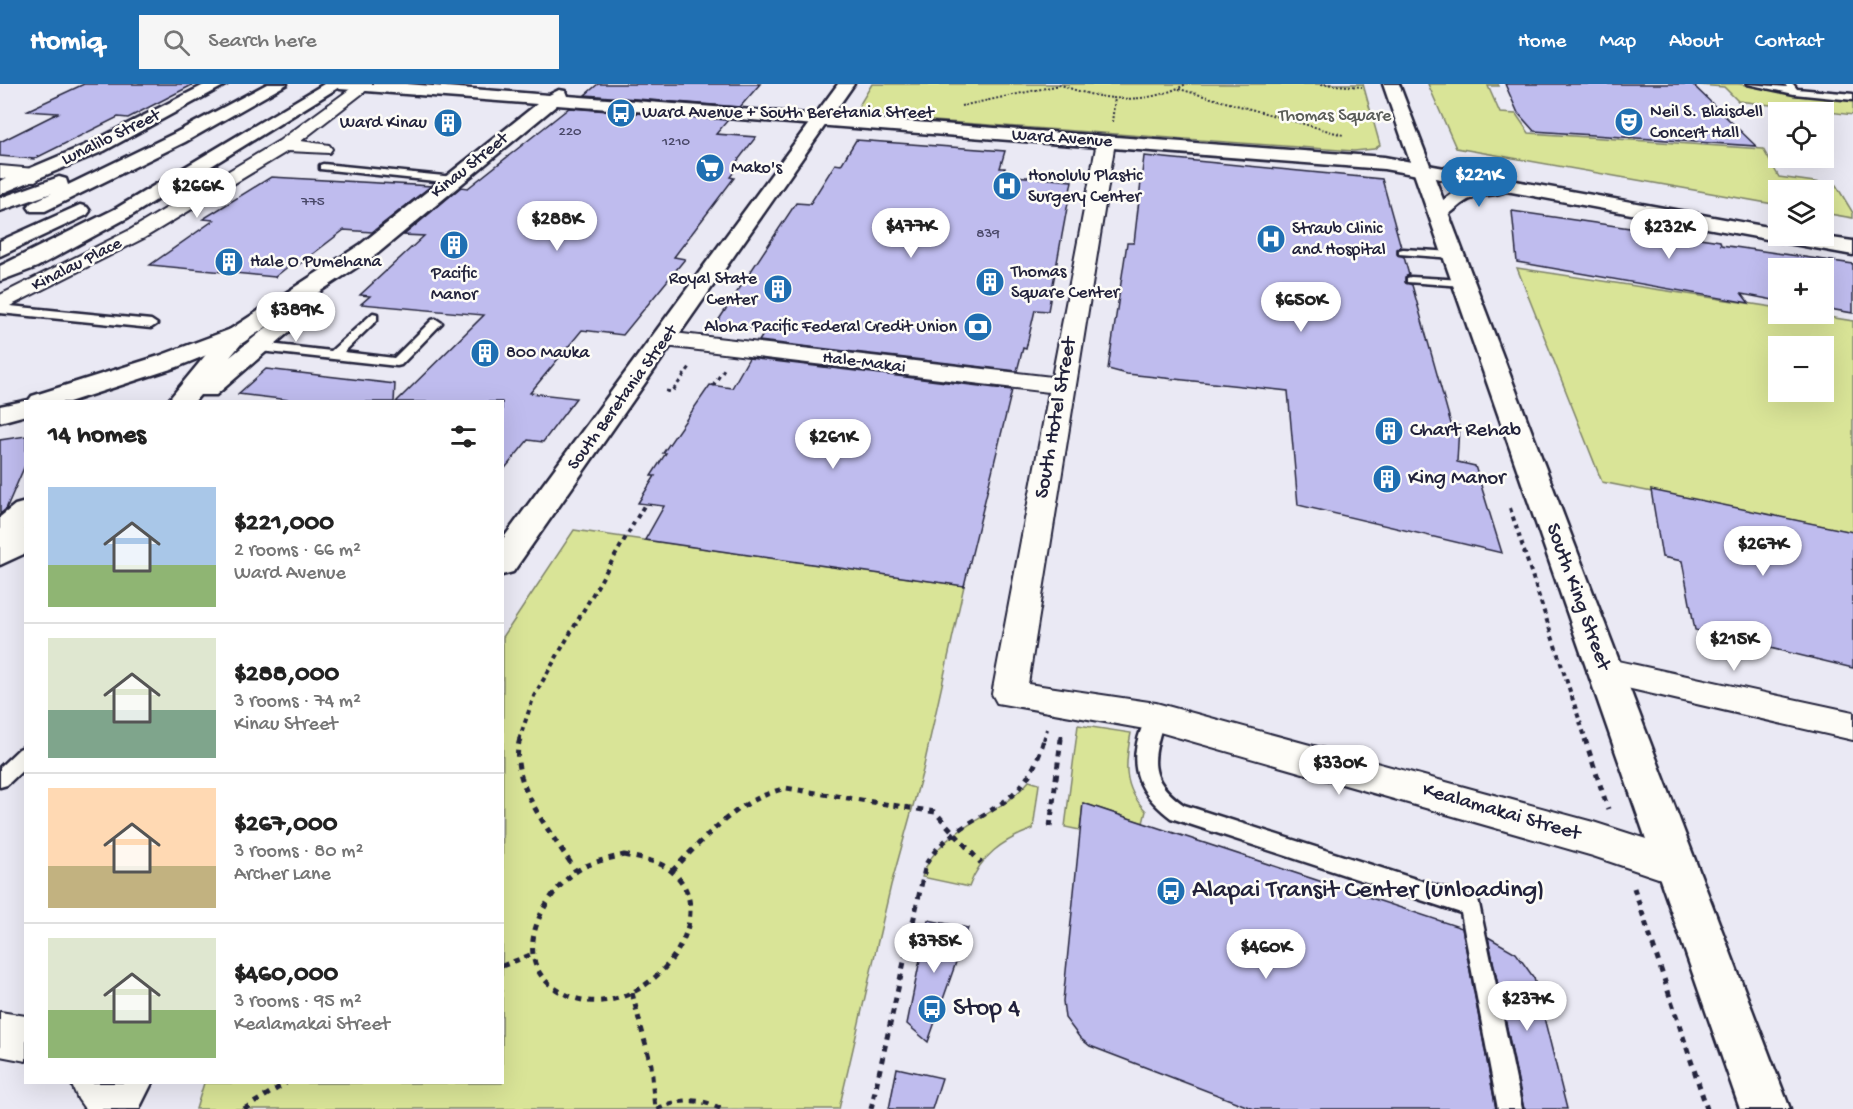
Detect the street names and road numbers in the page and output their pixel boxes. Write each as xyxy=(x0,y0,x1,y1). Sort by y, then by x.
street label: Lunalilo Street xyxy=(58,104,165,171)
street label: Ward Avenue xyxy=(1011,125,1114,153)
street label: Kinau Street xyxy=(427,128,514,203)
street label: Kinalau Place xyxy=(28,233,126,297)
street label: South Beretania Street xyxy=(563,320,683,474)
street label: South Hotel Street xyxy=(1031,333,1084,501)
street label: Hale-Makai xyxy=(821,347,907,379)
street label: South King Street xyxy=(1539,520,1616,676)
street label: Kealamakai Street xyxy=(1419,778,1585,848)

